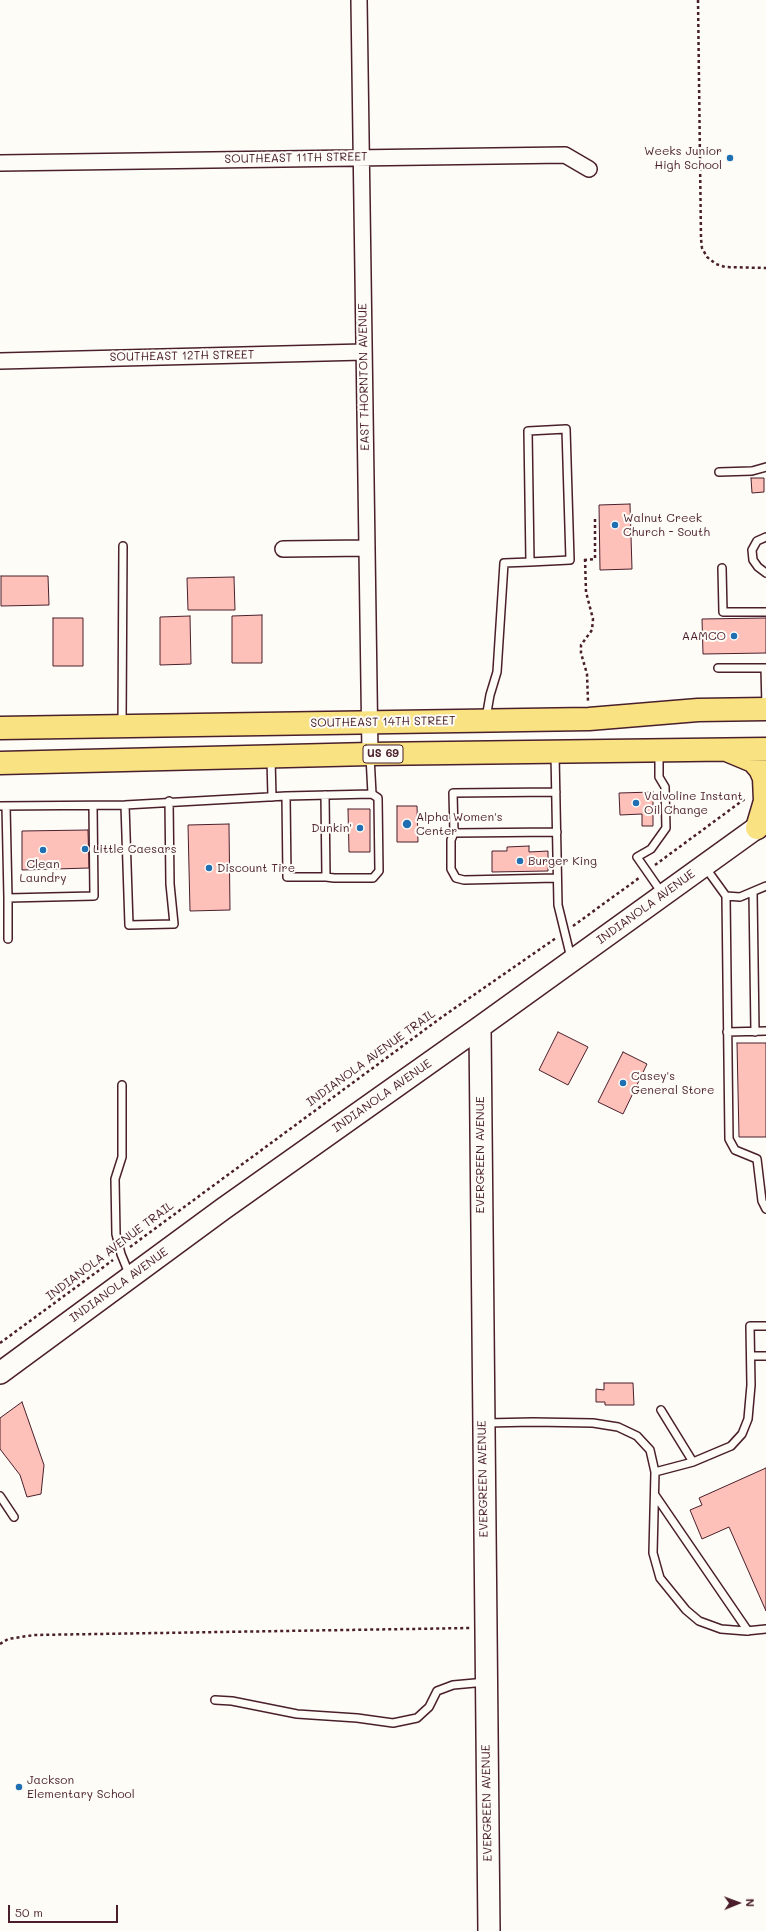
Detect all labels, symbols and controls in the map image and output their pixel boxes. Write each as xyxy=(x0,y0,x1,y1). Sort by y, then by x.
place label: Weeks Junior High School xyxy=(644,144,722,172)
street label: SOUTHEAST 11TH STREET xyxy=(224,150,368,166)
marker: Weeks Junior High School xyxy=(725,153,735,163)
street label: EAST THORNTON AVENUE xyxy=(356,303,372,451)
street label: SOUTHEAST 12TH STREET xyxy=(110,348,254,364)
place label: Walnut Creek Church - South xyxy=(623,511,710,539)
marker: Walnut Creek Church - South xyxy=(610,520,620,530)
place label: AAMCO xyxy=(682,629,726,643)
marker: AAMCO xyxy=(729,631,739,641)
street label: SOUTHEAST 14TH STREET xyxy=(310,714,456,730)
road number: US 69 xyxy=(363,745,403,763)
place label: Valvoline Instant Oil Change xyxy=(644,789,743,817)
marker: Valvoline Instant Oil Change xyxy=(631,798,641,808)
place label: Alpha Women's Center xyxy=(416,810,503,838)
marker: Alpha Women's Center xyxy=(401,818,413,830)
place label: Dunkin' xyxy=(311,821,352,835)
marker: Dunkin' xyxy=(355,823,365,833)
place label: Little Caesars xyxy=(93,842,176,856)
marker: Little Caesars xyxy=(80,844,90,854)
marker: Clean Laundry xyxy=(38,845,48,855)
place label: Burger King xyxy=(528,854,597,868)
marker: Burger King xyxy=(515,856,525,866)
place label: Clean Laundry xyxy=(20,857,66,885)
place label: Discount Tire xyxy=(217,861,295,875)
marker: Discount Tire xyxy=(204,863,214,873)
street label: INDIANOLA AVENUE xyxy=(594,867,698,947)
street label: INDIANOLA AVENUE TRAIL xyxy=(304,1006,438,1110)
street label: INDIANOLA AVENUE xyxy=(330,1056,434,1136)
place label: Casey's General Store xyxy=(631,1069,714,1097)
marker: Casey's General Store xyxy=(618,1078,628,1088)
street label: EVERGREEN AVENUE xyxy=(473,1096,487,1214)
street label: INDIANOLA AVENUE TRAIL xyxy=(44,1198,176,1304)
street label: INDIANOLA AVENUE xyxy=(67,1245,171,1325)
street label: EVERGREEN AVENUE xyxy=(475,1420,491,1538)
street label: EVERGREEN AVENUE xyxy=(479,1744,495,1862)
place label: Jackson Elementary School xyxy=(27,1773,135,1801)
marker: Jackson Elementary School xyxy=(14,1782,24,1792)
north arrow xyxy=(718,1883,758,1923)
scale bar xyxy=(10,1897,120,1923)
text: N xyxy=(743,1898,758,1907)
text: 50 m xyxy=(15,1904,43,1920)

